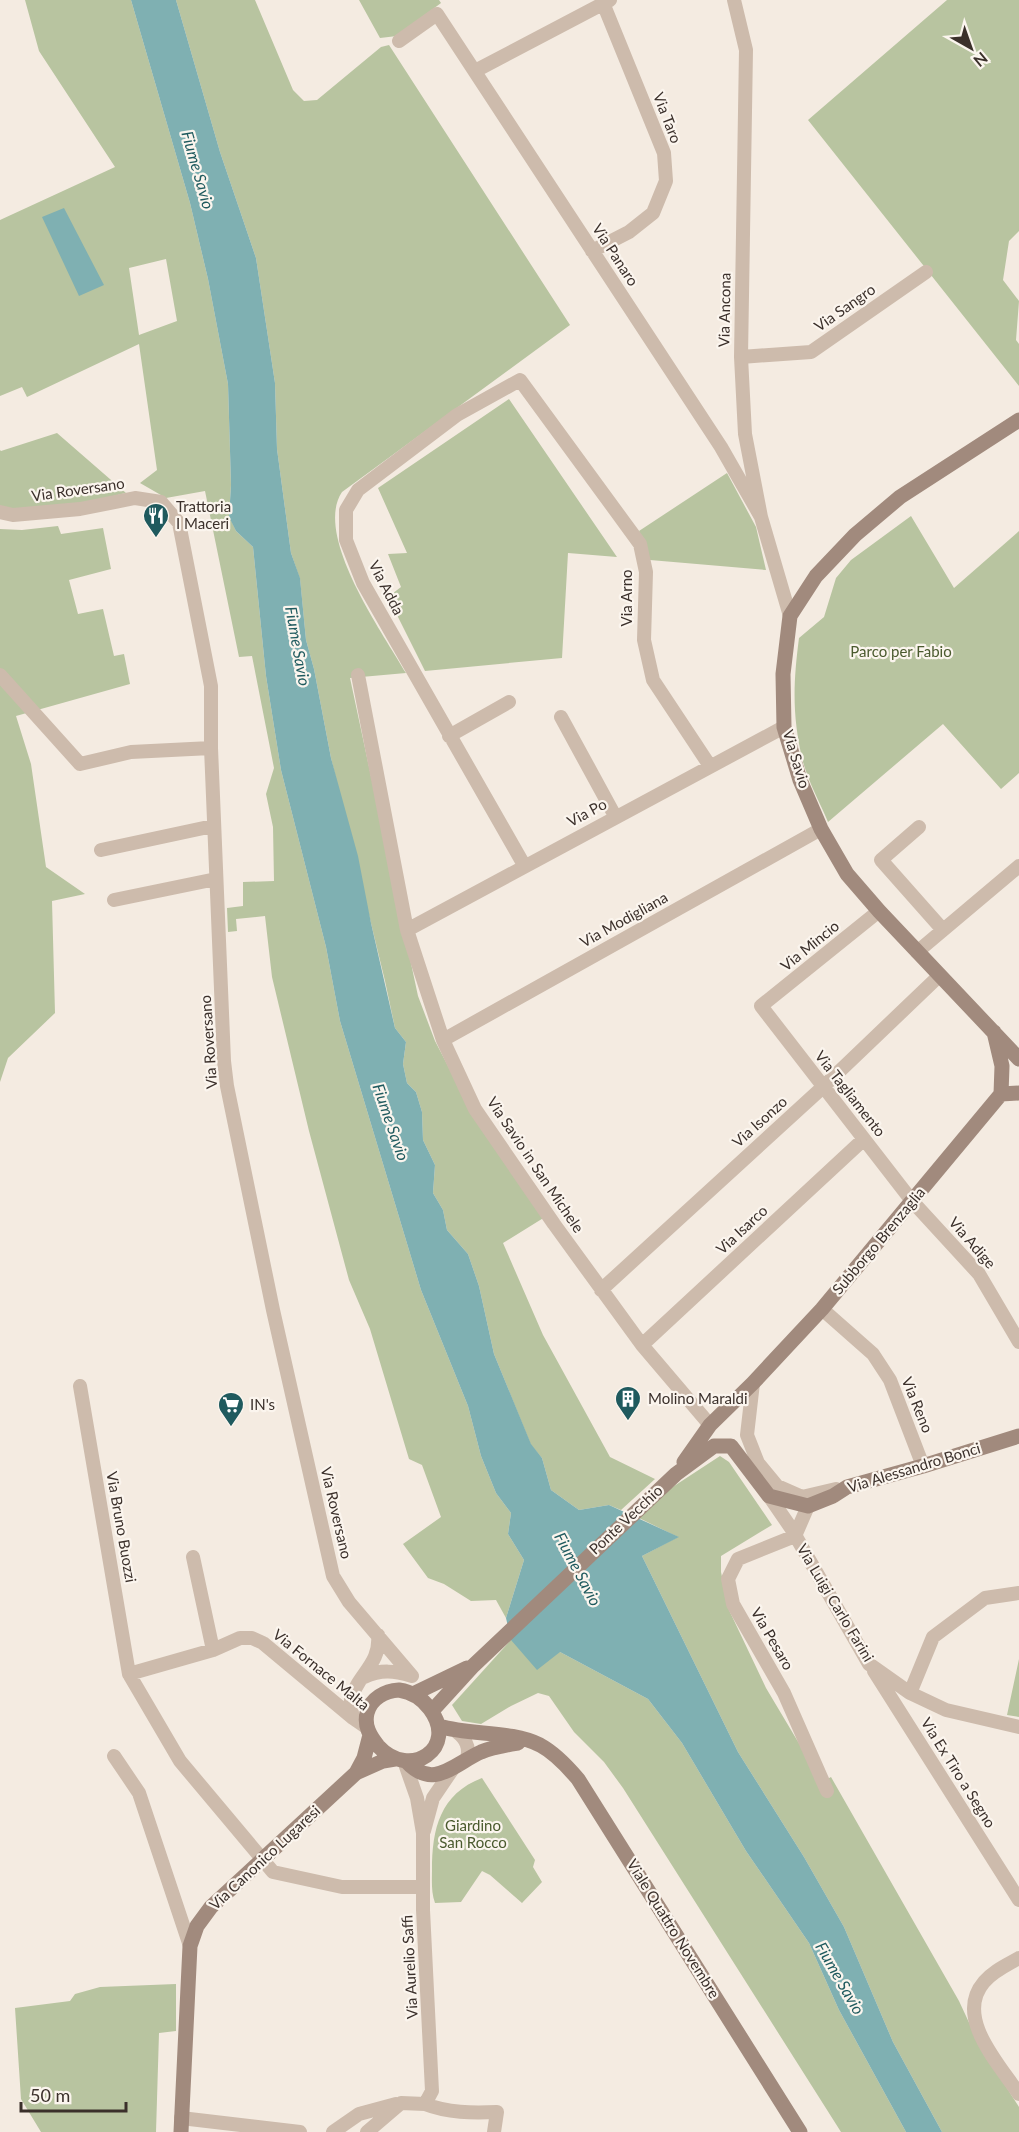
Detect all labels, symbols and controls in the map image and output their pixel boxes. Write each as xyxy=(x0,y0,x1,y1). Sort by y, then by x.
north arrow xyxy=(941,18,1001,78)
text: N xyxy=(970,49,992,71)
street label: Via Taro xyxy=(650,90,686,146)
water label: Fiume Savio xyxy=(178,129,219,211)
street label: Via Panaro xyxy=(589,220,643,289)
street label: Via Ancona xyxy=(714,273,734,347)
street label: Via Sangro xyxy=(810,280,878,335)
street label: Via Roversano xyxy=(30,474,126,504)
place label: Trattoria I Maceri xyxy=(176,497,231,532)
restaurant icon: Trattoria I Maceri xyxy=(141,501,171,539)
street label: Via Adda xyxy=(366,557,408,618)
street label: Via Arno xyxy=(617,569,635,627)
water label: Fiume Savio xyxy=(282,605,315,687)
park label: Parco per Fabio xyxy=(850,642,952,660)
street label: Via Savio xyxy=(780,727,814,790)
street label: Via Po xyxy=(564,794,609,830)
street label: Via Modigliana xyxy=(577,888,671,951)
street label: Via Mincio xyxy=(776,916,842,974)
street label: Via Roversano xyxy=(196,995,220,1090)
street label: Via Tagliamento xyxy=(812,1047,890,1140)
water label: Fiume Savio xyxy=(369,1081,414,1163)
street label: Via Isonzo xyxy=(728,1092,790,1151)
street label: Via Savio in San Michele xyxy=(484,1093,588,1236)
street label: Subborgo Brenzaglia xyxy=(828,1183,928,1298)
street label: Via Isarco xyxy=(712,1201,771,1258)
street label: Via Adige xyxy=(946,1213,1000,1272)
street label: Via Reno xyxy=(899,1374,937,1435)
building icon: Molino Maraldi xyxy=(613,1384,643,1422)
place label: Molino Maraldi xyxy=(648,1389,748,1407)
supermarket icon: IN's xyxy=(216,1390,246,1428)
place label: IN's xyxy=(250,1395,275,1413)
street label: Via Alessandro Bonci xyxy=(845,1438,982,1496)
street label: Via Roversano xyxy=(318,1465,356,1561)
street label: Via Bruno Buozzi xyxy=(103,1470,141,1584)
street label: Ponte Vecchio xyxy=(585,1481,666,1558)
water label: Fiume Savio xyxy=(551,1529,606,1609)
street label: Via Luigi Carlo Farini xyxy=(794,1540,878,1665)
street label: Via Pesaro xyxy=(748,1604,798,1673)
street label: Via Fornace Malta xyxy=(270,1625,374,1714)
street label: Via Ex Tiro a Segno xyxy=(918,1714,1000,1831)
street label: Via Canonico Lugaresi xyxy=(205,1801,323,1913)
park label: Giardino San Rocco xyxy=(439,1816,507,1851)
street label: Viale Quattro Novembre xyxy=(624,1856,724,2001)
street label: Via Aurelio Saffi xyxy=(397,1915,421,2020)
water label: Fiume Savio xyxy=(812,1938,869,2017)
scale bar xyxy=(21,2075,126,2113)
text: 50 m xyxy=(30,2084,70,2106)

